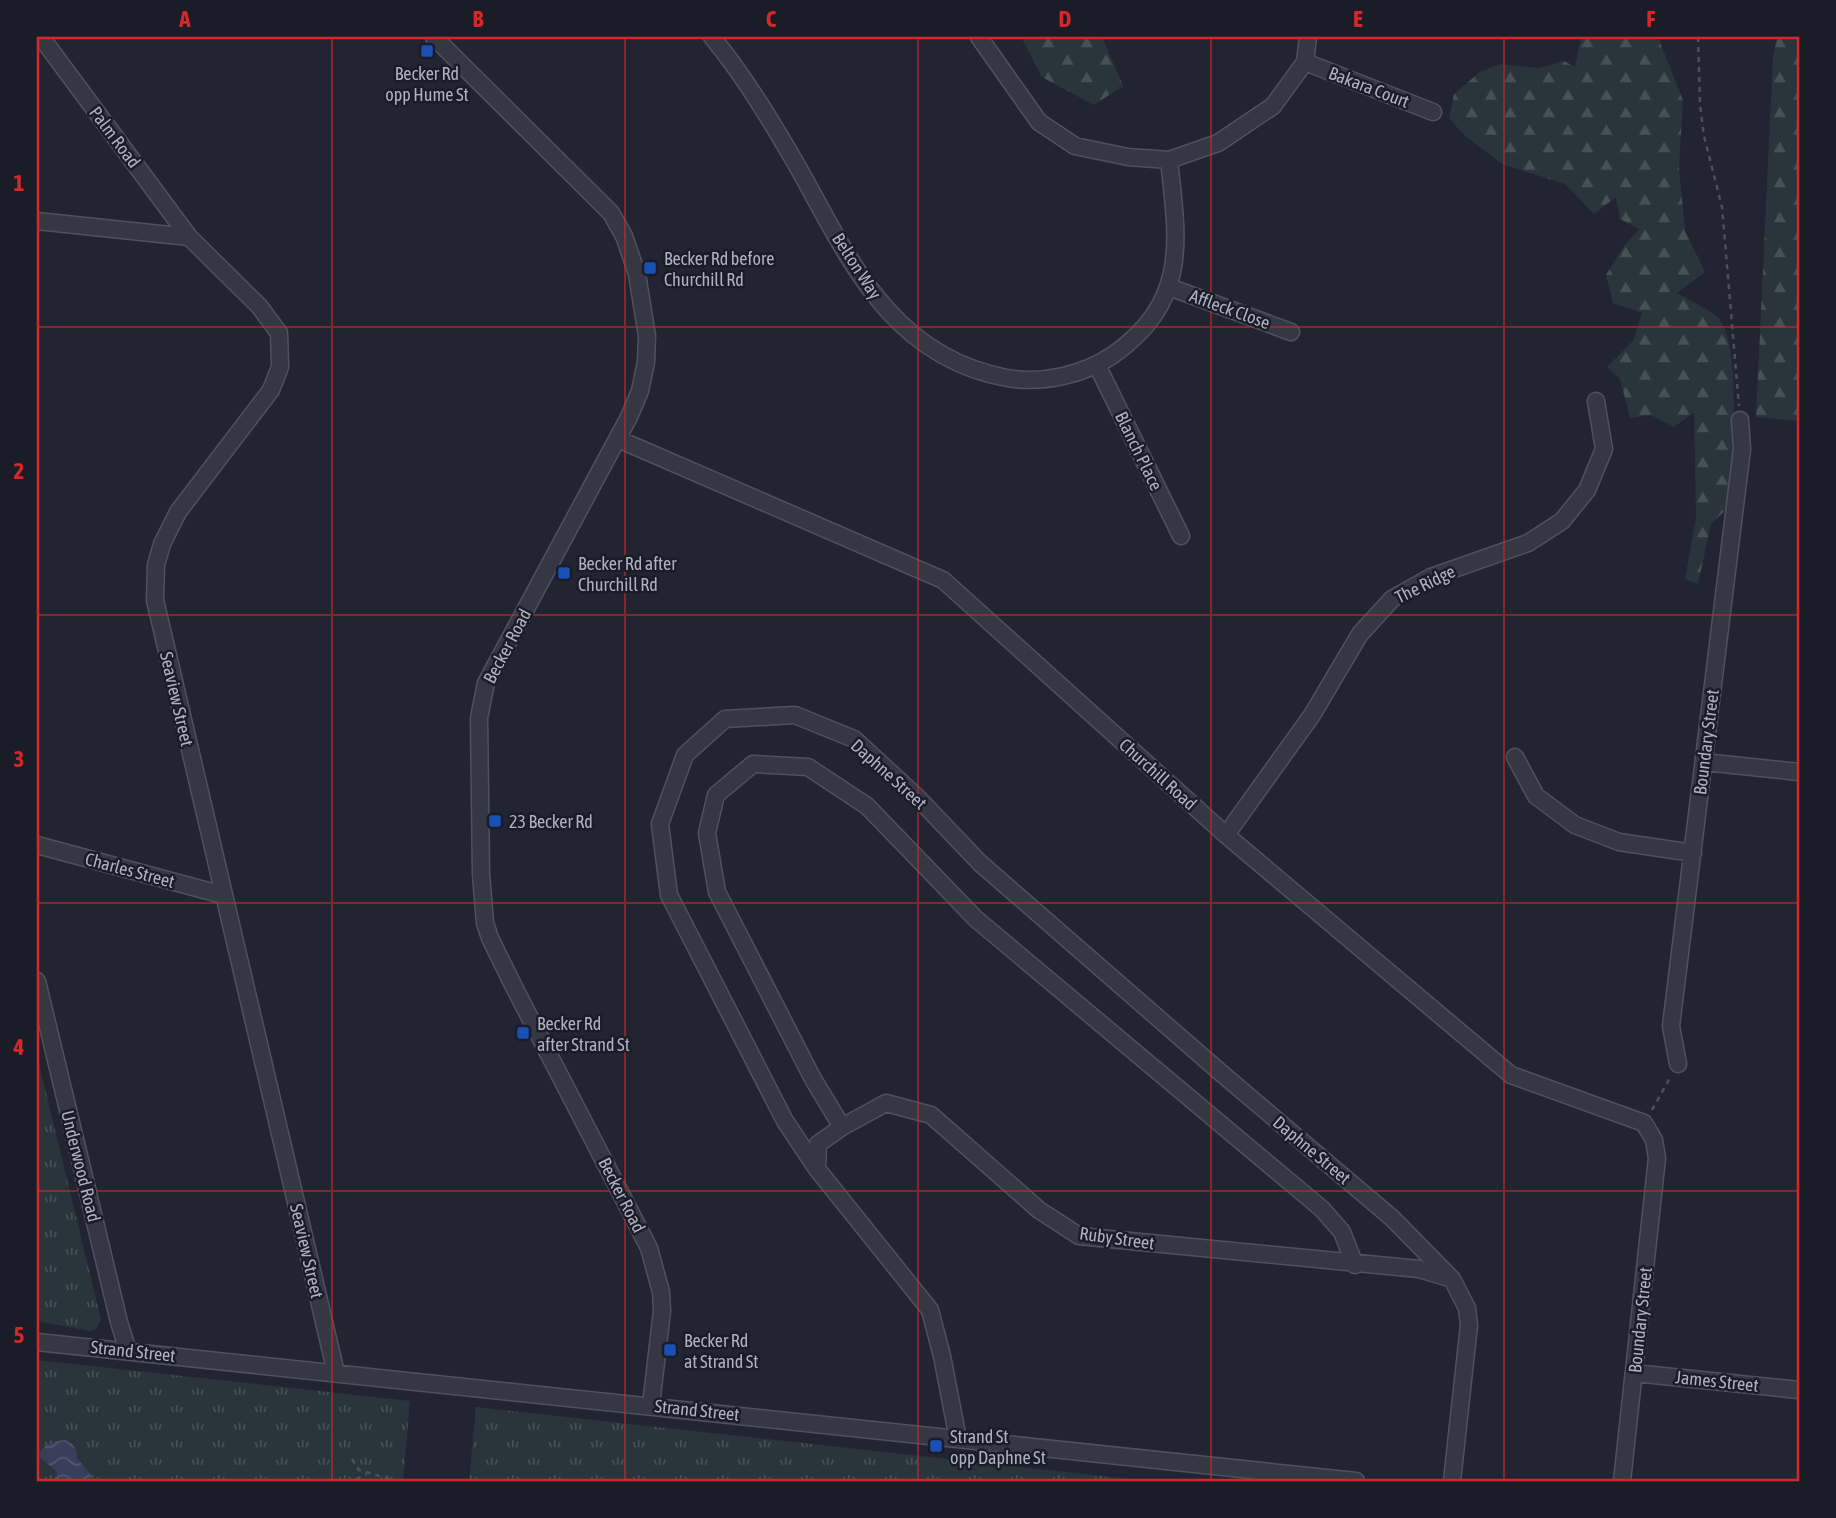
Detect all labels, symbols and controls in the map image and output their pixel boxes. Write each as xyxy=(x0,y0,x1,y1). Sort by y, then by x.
text: A xyxy=(178,6,191,32)
text: B xyxy=(473,6,484,32)
text: C xyxy=(766,6,777,32)
text: D xyxy=(1059,6,1072,32)
text: E xyxy=(1353,6,1363,32)
text: F xyxy=(1646,6,1656,32)
marker: Becker Rd opp Hume St xyxy=(419,43,435,59)
street label: Bakara Court xyxy=(1326,62,1412,112)
place label: Becker Rd opp Hume St xyxy=(385,63,469,105)
street label: Palm Road xyxy=(85,102,145,172)
text: 1 xyxy=(14,170,25,196)
street label: Belton Way xyxy=(828,229,886,303)
place label: Becker Rd before Churchill Rd xyxy=(664,248,774,290)
marker: Becker Rd before Churchill Rd xyxy=(642,260,658,276)
street label: Affleck Close xyxy=(1187,285,1273,333)
street label: Blanch Place xyxy=(1111,408,1167,494)
text: 2 xyxy=(14,458,24,484)
place label: Becker Rd after Churchill Rd xyxy=(578,553,677,595)
street label: The Ridge xyxy=(1392,561,1458,607)
marker: Becker Rd after Churchill Rd xyxy=(556,565,572,581)
street label: Becker Road xyxy=(479,605,535,687)
street label: Seaview Street xyxy=(156,650,198,748)
street label: Boundary Street xyxy=(1689,688,1723,796)
street label: Churchill Road xyxy=(1115,734,1201,814)
street label: Daphne Street xyxy=(847,735,931,813)
text: 3 xyxy=(14,746,24,772)
place label: 23 Becker Rd xyxy=(509,811,593,832)
marker: 23 Becker Rd xyxy=(487,813,503,829)
street label: Charles Street xyxy=(83,848,177,892)
place label: Becker Rd after Strand St xyxy=(537,1013,630,1055)
marker: Becker Rd after Strand St xyxy=(515,1025,531,1041)
text: 4 xyxy=(13,1034,25,1060)
street label: Underwood Road xyxy=(57,1108,105,1224)
street label: Daphne Street xyxy=(1269,1112,1355,1188)
street label: Becker Road xyxy=(594,1154,650,1236)
street label: Seaview Street xyxy=(286,1202,328,1300)
street label: Ruby Street xyxy=(1078,1222,1156,1254)
street label: Boundary Street xyxy=(1624,1266,1656,1374)
text: 5 xyxy=(14,1322,25,1348)
place label: Becker Rd at Strand St xyxy=(684,1330,759,1372)
street label: Strand Street xyxy=(89,1336,177,1366)
marker: Becker Rd at Strand St xyxy=(662,1342,678,1358)
street label: James Street xyxy=(1674,1366,1760,1396)
street label: Strand Street xyxy=(653,1395,741,1425)
place label: Strand St opp Daphne St xyxy=(950,1426,1046,1468)
marker: Strand St opp Daphne St xyxy=(928,1438,944,1454)

